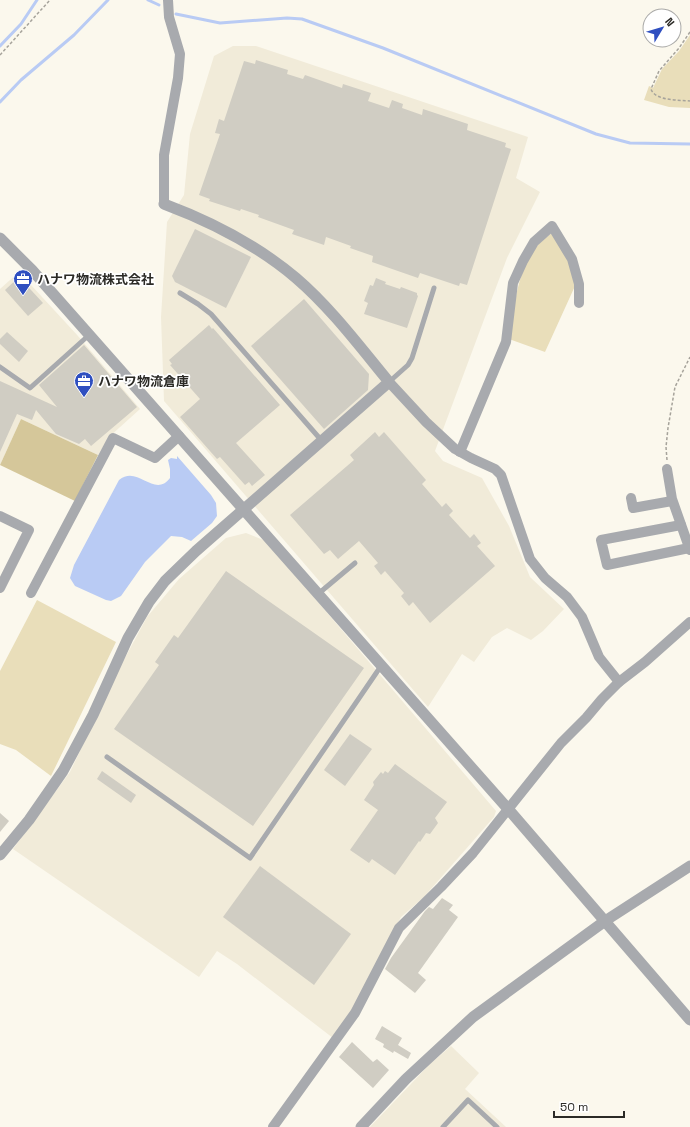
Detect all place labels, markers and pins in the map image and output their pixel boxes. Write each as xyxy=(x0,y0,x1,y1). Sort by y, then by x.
office icon: ハナワ物流株式会社 xyxy=(12,268,34,296)
place label: ハナワ物流株式会社 xyxy=(37,271,154,288)
office icon: ハナワ物流倉庫 xyxy=(73,370,95,398)
place label: ハナワ物流倉庫 xyxy=(98,373,189,390)

